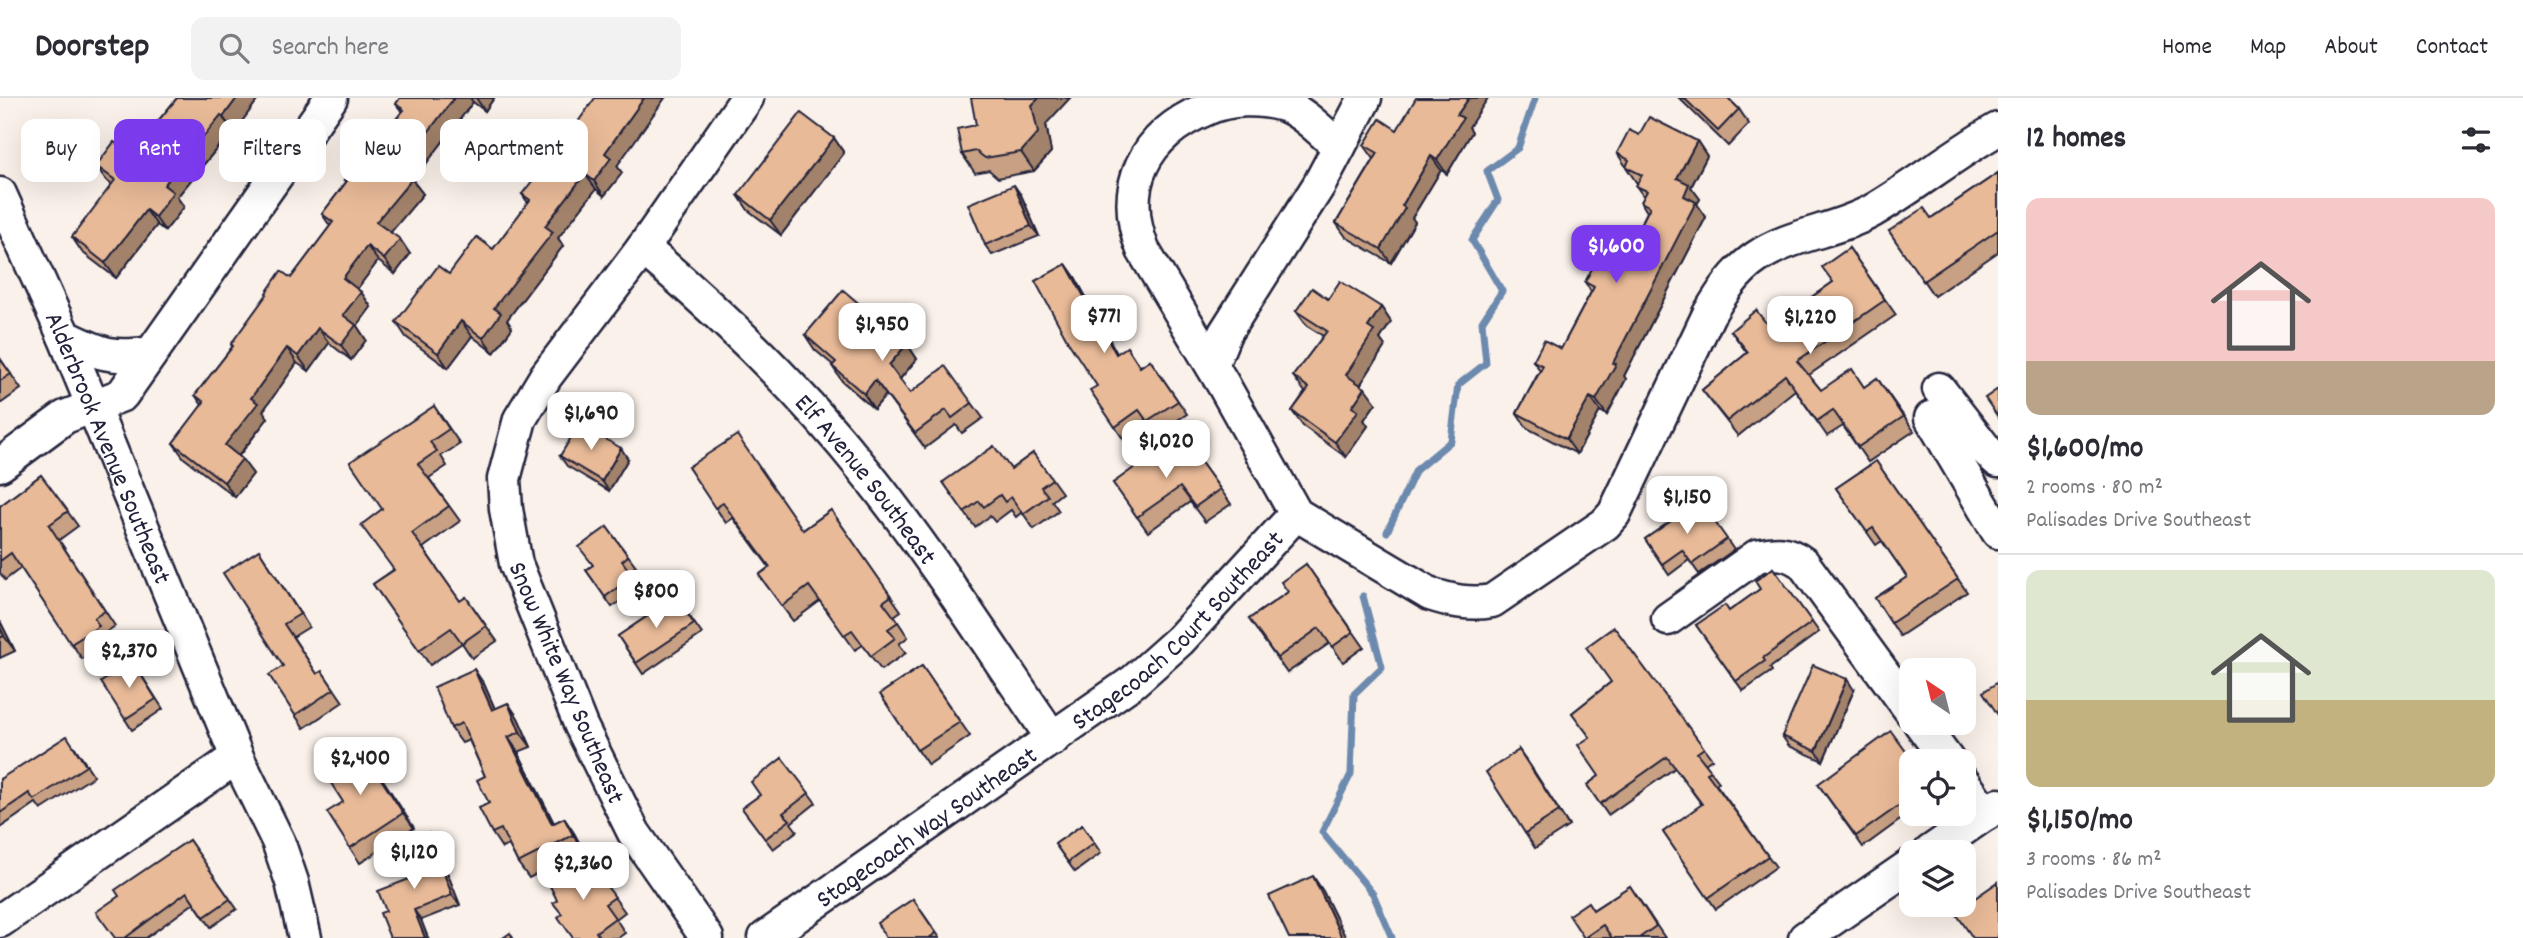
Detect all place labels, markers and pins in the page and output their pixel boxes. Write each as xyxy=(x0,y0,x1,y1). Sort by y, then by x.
pin: $1,600 xyxy=(1559,226,1673,285)
pin: $771 xyxy=(1063,296,1145,355)
pin: $1,220 xyxy=(1753,296,1867,356)
pin: $1,950 xyxy=(825,303,939,363)
pin: $1,690 xyxy=(534,392,648,452)
pin: $1,020 xyxy=(1109,420,1223,480)
pin: $1,150 xyxy=(1630,476,1744,536)
pin: $800 xyxy=(615,570,697,630)
pin: $2,370 xyxy=(72,630,186,690)
pin: $2,400 xyxy=(303,738,417,797)
pin: $1,120 xyxy=(357,832,471,891)
pin: $2,360 xyxy=(526,842,640,902)

